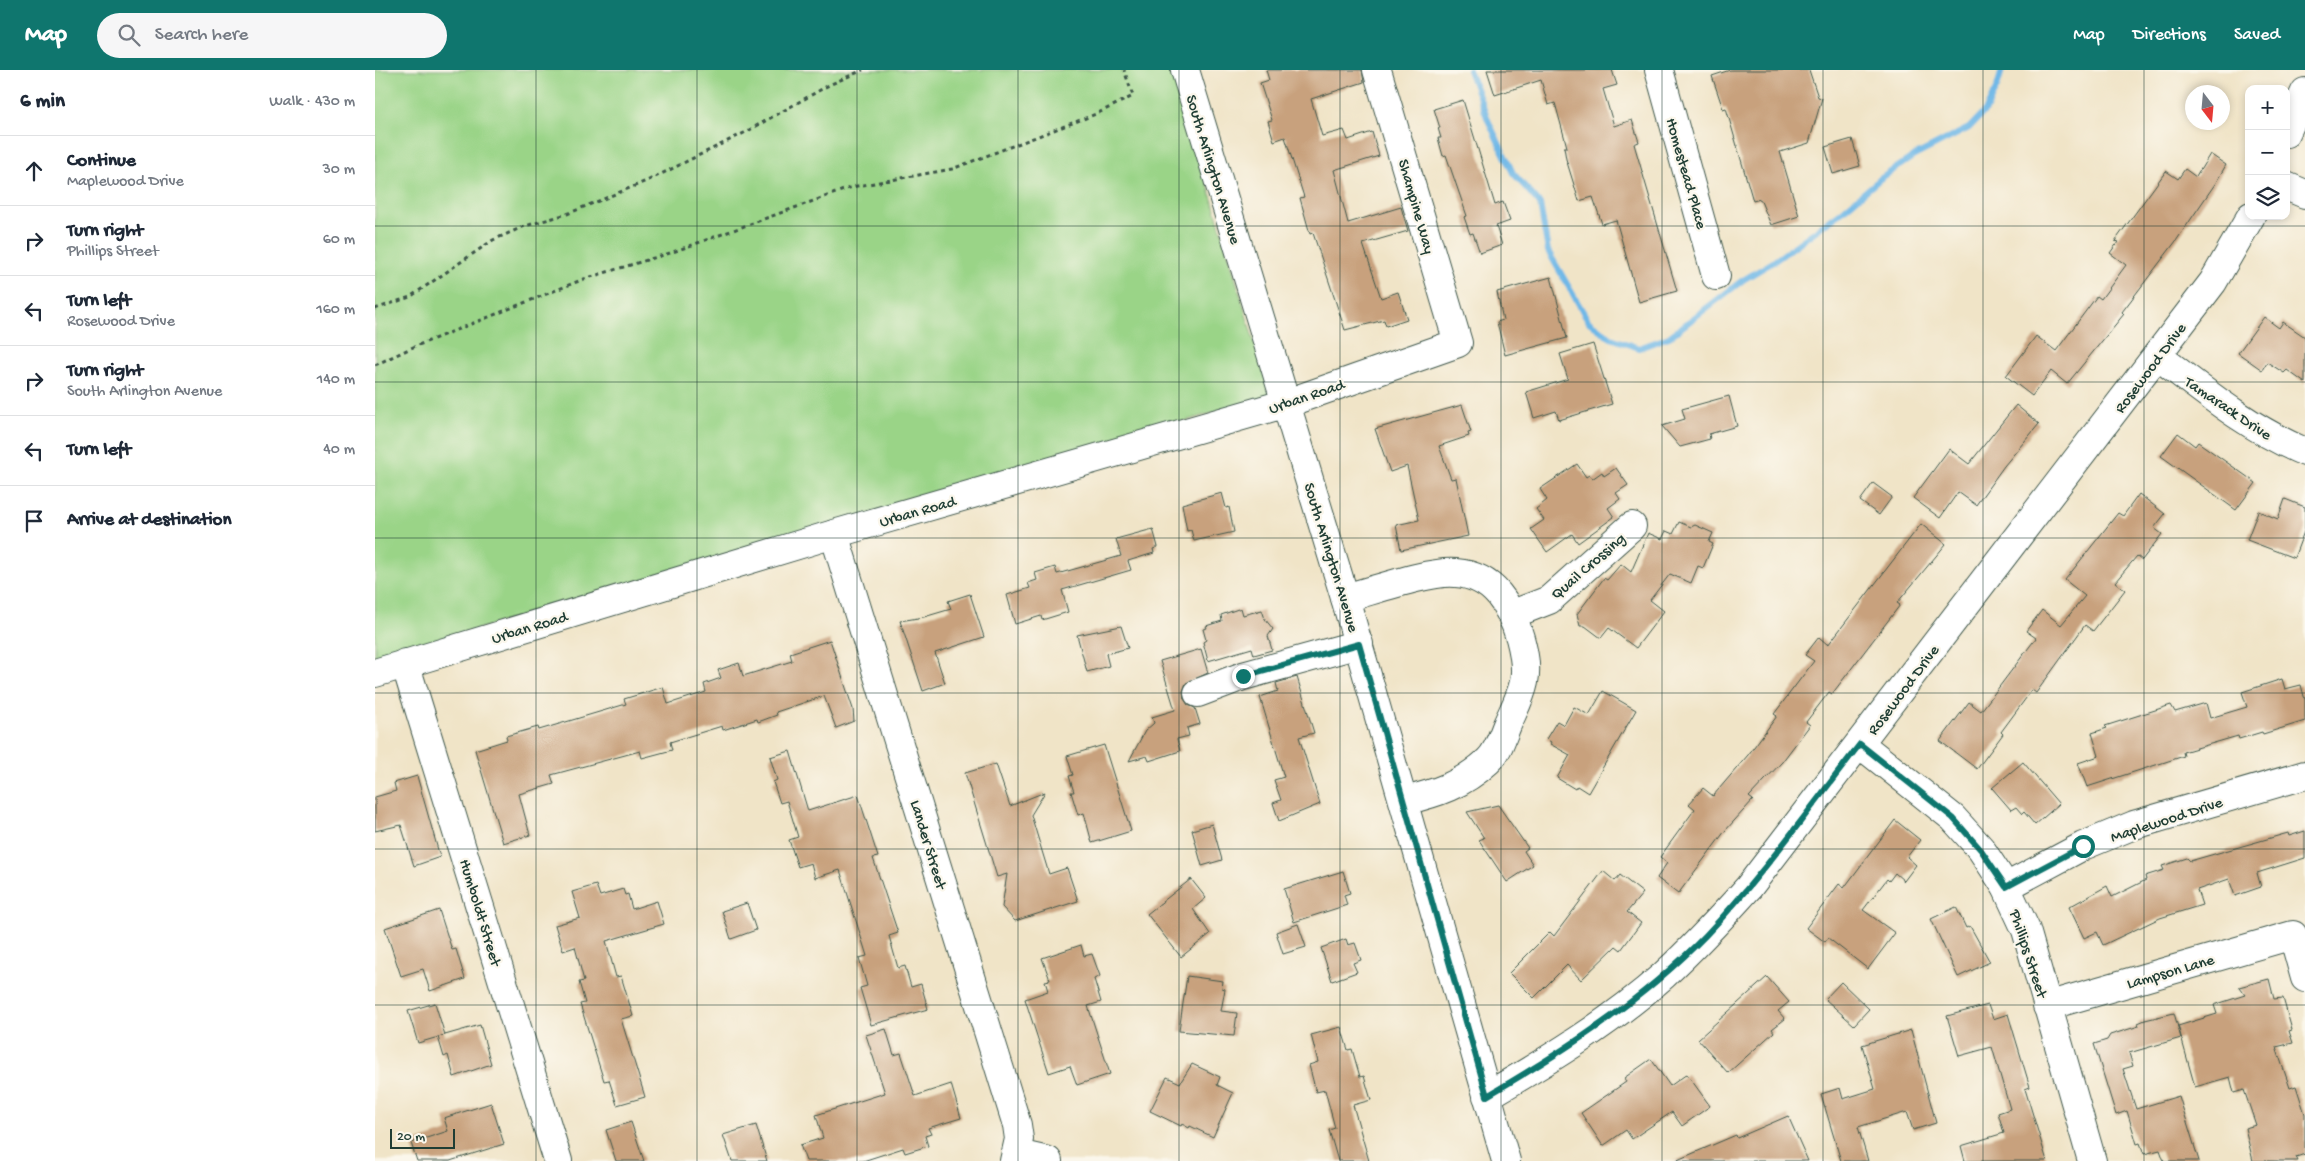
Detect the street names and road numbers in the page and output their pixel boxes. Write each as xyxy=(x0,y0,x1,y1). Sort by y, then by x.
street label: South Arlington Avenue xyxy=(1180,93,1244,248)
street label: Homestead Place xyxy=(1660,116,1710,232)
street label: Shampine Way xyxy=(1392,157,1437,257)
street label: Rosewood Drive xyxy=(2112,320,2192,418)
street label: Tamarack Drive xyxy=(2179,373,2275,446)
street label: Urban Road xyxy=(1267,376,1349,420)
street label: South Arlington Avenue xyxy=(1298,481,1362,636)
street label: Urban Road xyxy=(878,493,960,533)
street label: Quail Crossing xyxy=(1548,530,1630,605)
street label: Urban Road xyxy=(490,608,572,650)
street label: Rosewood Drive xyxy=(1865,642,1945,740)
street label: Maplewood Drive xyxy=(2109,794,2226,848)
street label: Lander Street xyxy=(904,798,950,893)
street label: Humboldt Street xyxy=(453,857,504,970)
street label: Phillips Street xyxy=(2003,907,2050,1002)
street label: Lampson Lane xyxy=(2125,952,2218,995)

